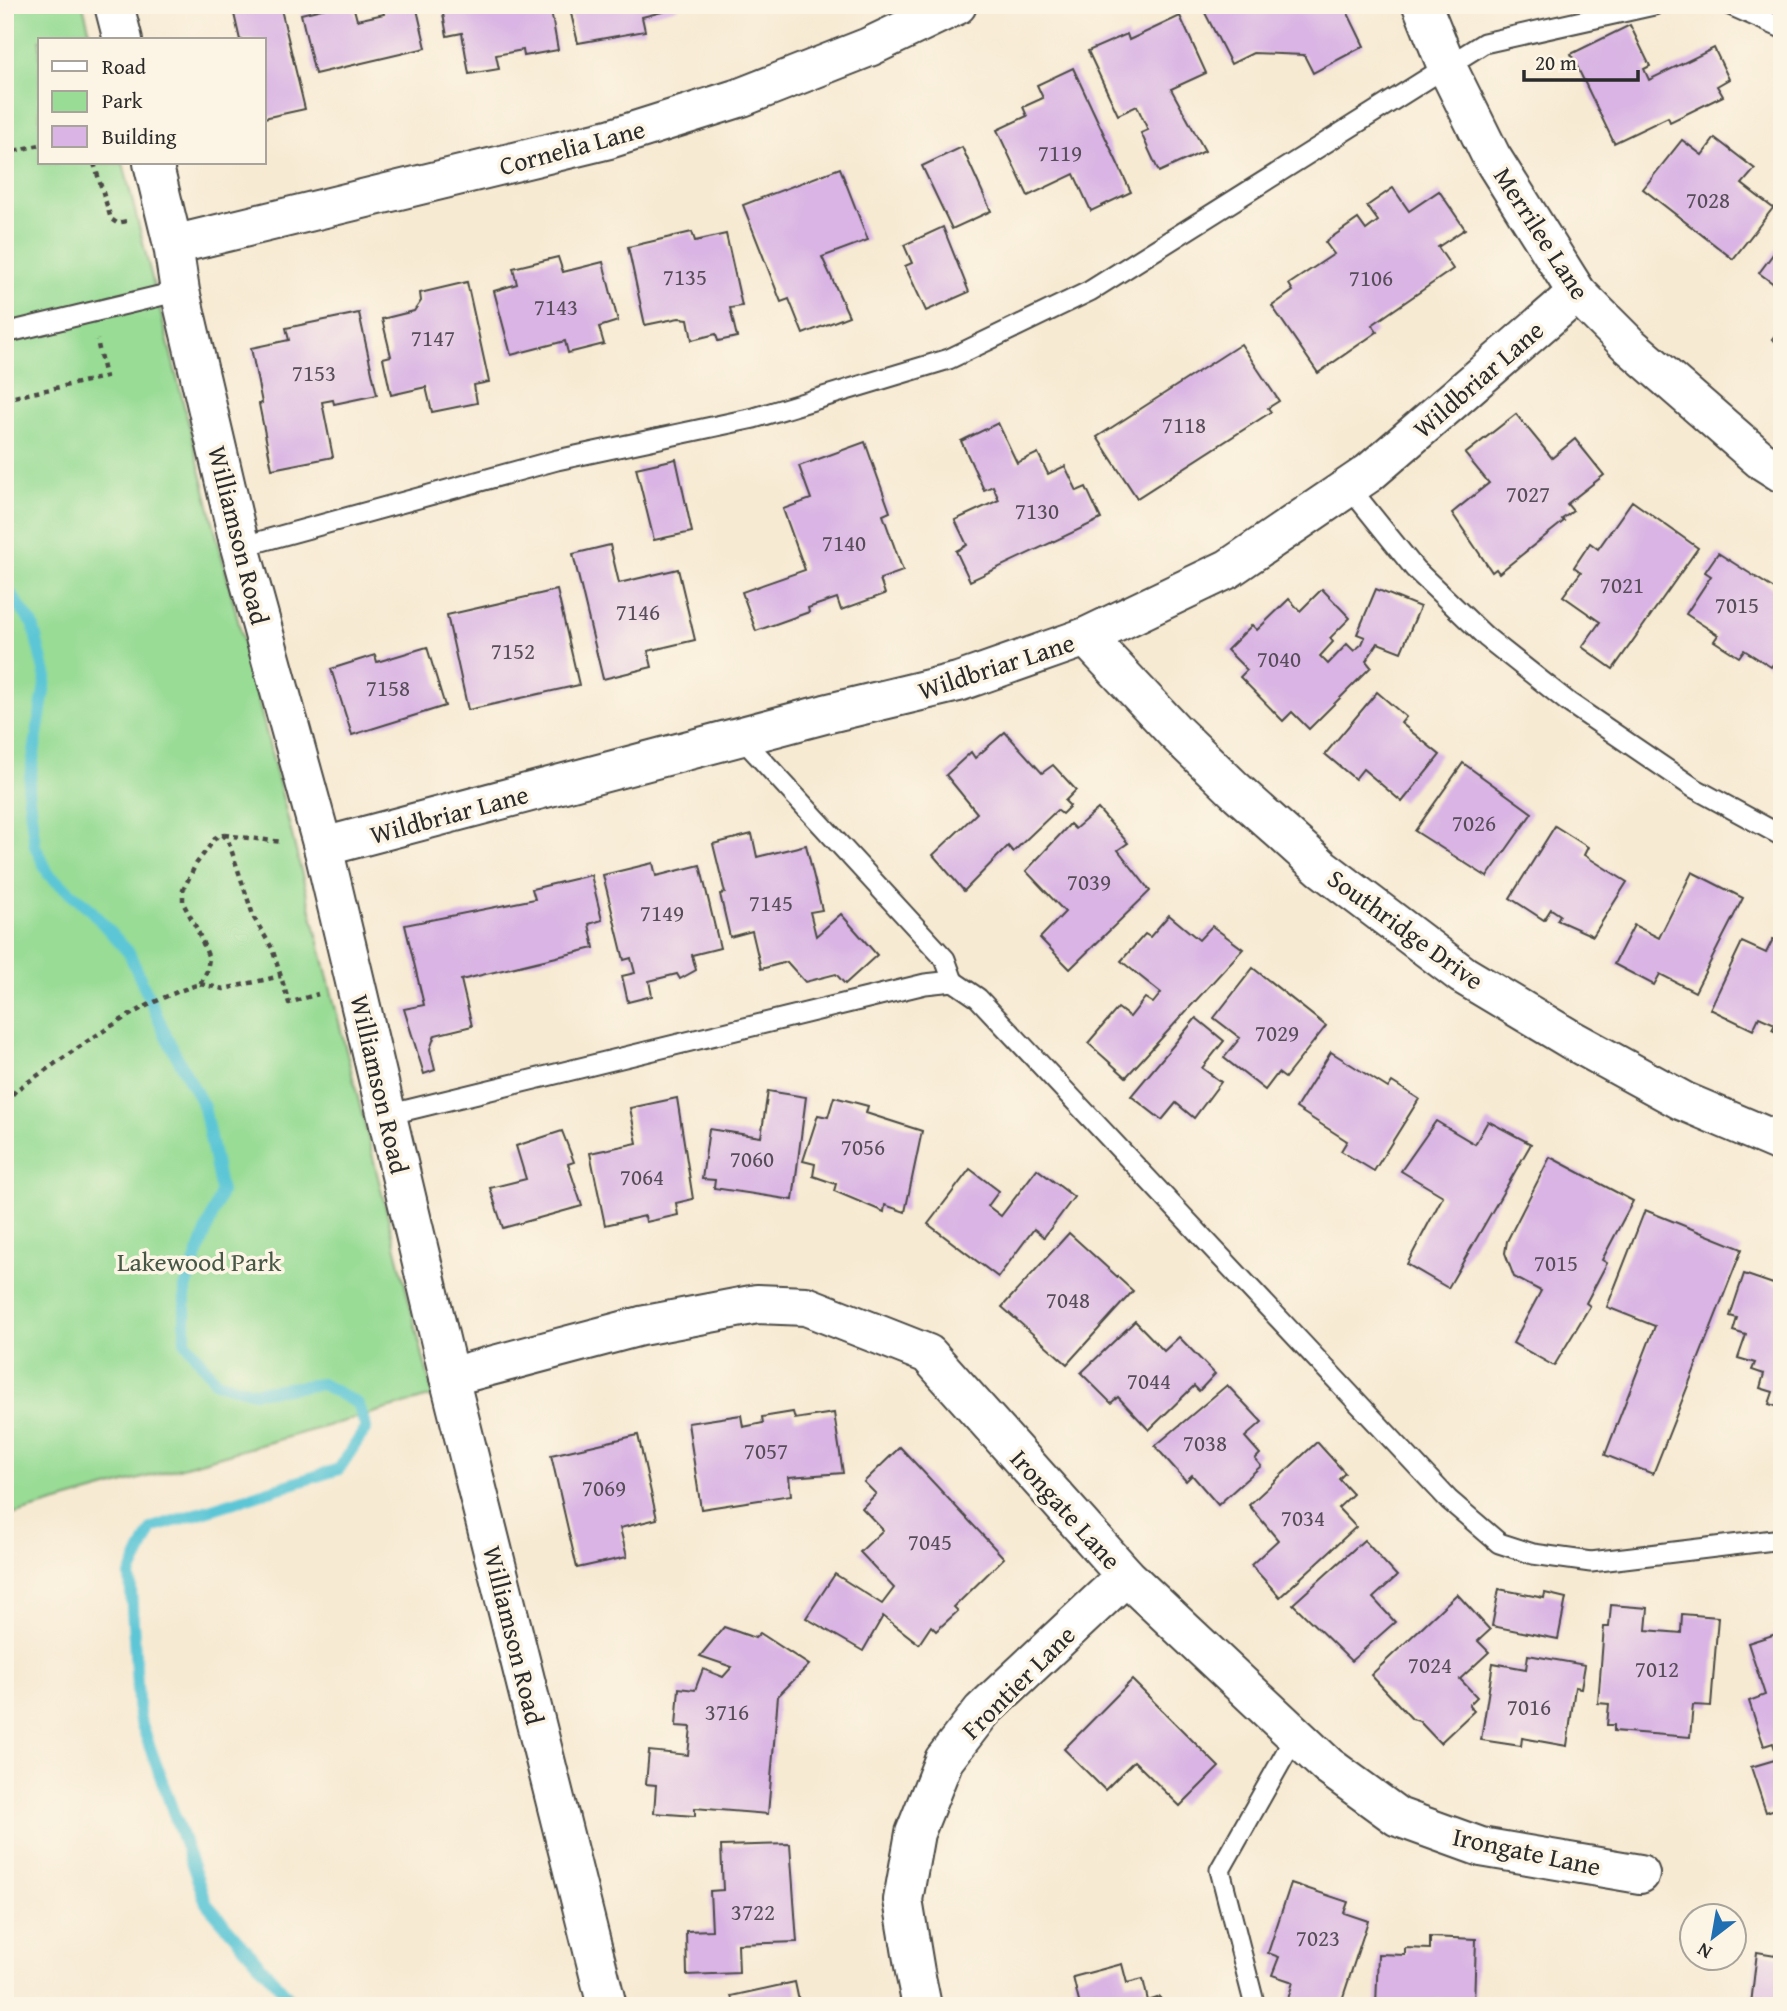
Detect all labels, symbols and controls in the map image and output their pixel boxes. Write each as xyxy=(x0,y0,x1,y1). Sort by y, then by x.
legend xyxy=(38,38,266,164)
scale bar xyxy=(1524,38,1638,82)
text: 20 m xyxy=(1535,47,1577,78)
text: Road xyxy=(102,51,147,82)
text: Park xyxy=(102,85,143,116)
street label: Cornelia Lane xyxy=(495,109,649,185)
text: Building xyxy=(102,121,177,152)
house number: 7119 xyxy=(1038,136,1082,169)
street label: Merrilee Lane xyxy=(1484,159,1600,307)
house number: 7028 xyxy=(1686,183,1730,216)
house number: 7135 xyxy=(663,260,707,293)
house number: 7106 xyxy=(1349,261,1393,294)
house number: 7143 xyxy=(534,290,578,323)
street label: Wildbriar Lane xyxy=(1404,311,1552,447)
house number: 7147 xyxy=(411,321,455,354)
house number: 7153 xyxy=(292,356,336,389)
house number: 7118 xyxy=(1162,408,1206,441)
street label: Williamson Road xyxy=(198,441,280,629)
house number: 7027 xyxy=(1506,477,1550,510)
house number: 7130 xyxy=(1015,494,1059,527)
house number: 7140 xyxy=(822,526,866,559)
house number: 7021 xyxy=(1600,568,1644,601)
house number: 7015 xyxy=(1715,588,1759,621)
house number: 7146 xyxy=(616,595,660,628)
street label: Wildbriar Lane xyxy=(913,622,1079,710)
house number: 7152 xyxy=(491,634,535,667)
house number: 7040 xyxy=(1257,642,1301,675)
house number: 7158 xyxy=(366,671,410,704)
street label: Wildbriar Lane xyxy=(365,774,533,854)
house number: 7026 xyxy=(1452,806,1496,839)
street label: Southridge Drive xyxy=(1320,859,1492,999)
house number: 7039 xyxy=(1067,865,1111,898)
house number: 7145 xyxy=(749,886,793,919)
house number: 7149 xyxy=(640,896,684,929)
street label: Williamson Road xyxy=(340,990,420,1178)
house number: 7029 xyxy=(1255,1016,1299,1049)
house number: 7056 xyxy=(841,1130,885,1163)
house number: 7060 xyxy=(730,1142,774,1175)
house number: 7064 xyxy=(620,1160,664,1193)
park label: Lakewood Park xyxy=(117,1242,282,1281)
house number: 7015 xyxy=(1534,1246,1578,1279)
house number: 7048 xyxy=(1046,1283,1090,1316)
house number: 7044 xyxy=(1127,1364,1171,1397)
house number: 7038 xyxy=(1183,1426,1227,1459)
house number: 7057 xyxy=(744,1434,788,1467)
street label: Irongate Lane xyxy=(1001,1440,1131,1578)
house number: 7069 xyxy=(582,1471,626,1504)
house number: 7034 xyxy=(1281,1501,1325,1534)
house number: 7045 xyxy=(908,1525,952,1558)
street label: Williamson Road xyxy=(473,1541,555,1729)
street label: Frontier Lane xyxy=(952,1616,1084,1748)
house number: 7024 xyxy=(1408,1648,1452,1681)
house number: 7012 xyxy=(1635,1652,1679,1685)
house number: 7016 xyxy=(1507,1690,1551,1723)
house number: 3716 xyxy=(705,1695,749,1728)
street label: Irongate Lane xyxy=(1449,1816,1605,1886)
house number: 3722 xyxy=(731,1895,775,1928)
north arrow xyxy=(1678,1902,1748,1972)
house number: 7023 xyxy=(1296,1921,1340,1954)
text: N xyxy=(1691,1936,1717,1967)

